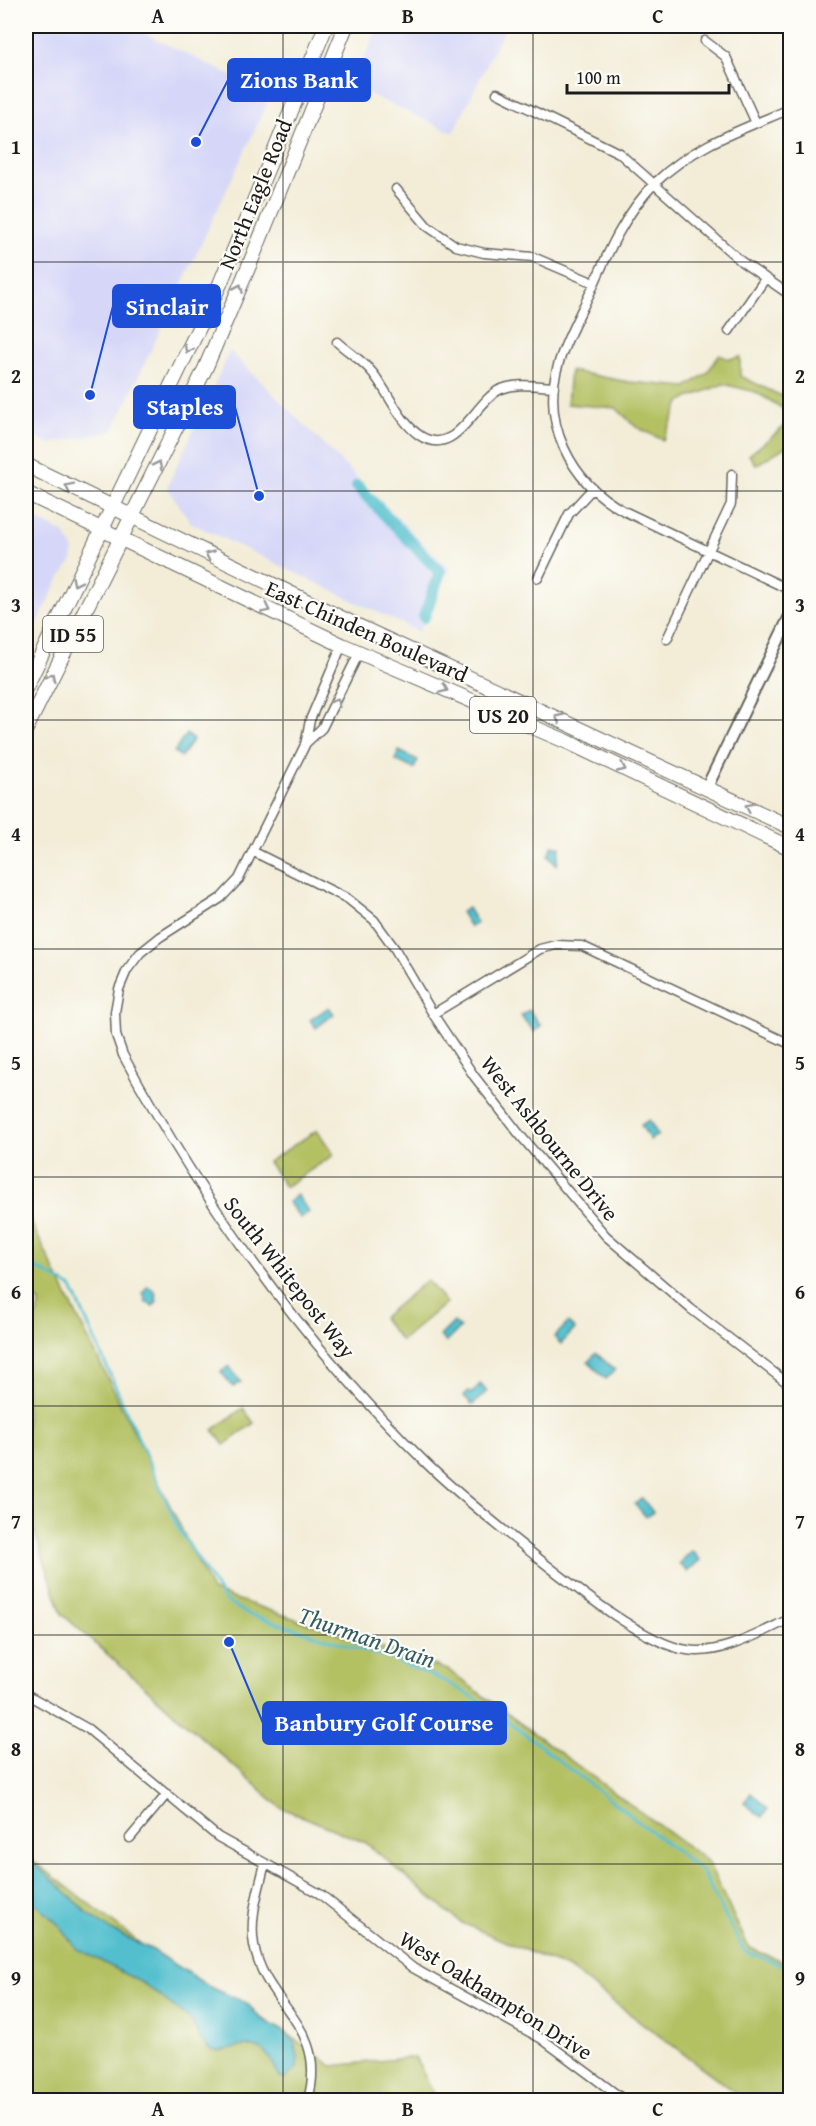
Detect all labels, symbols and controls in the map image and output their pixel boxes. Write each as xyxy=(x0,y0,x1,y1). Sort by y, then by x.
text: A xyxy=(152,1,165,30)
text: B xyxy=(402,1,414,30)
text: C xyxy=(652,1,664,30)
scale bar xyxy=(567,57,729,95)
callout: Zions Bank xyxy=(228,59,370,101)
text: Zions Bank xyxy=(240,62,358,97)
text: 100 m xyxy=(576,64,621,91)
street label: North Eagle Road xyxy=(210,114,300,274)
text: 1 xyxy=(11,132,21,161)
text: 1 xyxy=(795,132,805,161)
one-way arrow xyxy=(232,284,244,295)
callout: Sinclair xyxy=(113,285,220,327)
text: Sinclair xyxy=(125,289,209,324)
one-way arrow xyxy=(183,343,195,354)
text: 2 xyxy=(11,361,21,390)
text: 2 xyxy=(795,361,805,390)
callout: Staples xyxy=(134,386,235,428)
text: Staples xyxy=(146,389,224,424)
one-way arrow xyxy=(150,461,162,472)
one-way arrow xyxy=(64,482,75,494)
one-way arrow xyxy=(204,550,215,562)
street label: East Chinden Boulevard xyxy=(261,572,474,690)
one-way arrow xyxy=(71,576,83,587)
text: 3 xyxy=(11,590,21,619)
text: 3 xyxy=(795,590,805,619)
one-way arrow xyxy=(260,602,271,614)
road number: ID 55 xyxy=(43,616,103,652)
one-way arrow xyxy=(44,672,55,683)
one-way arrow xyxy=(437,682,448,694)
one-way arrow xyxy=(329,697,340,708)
road number: US 20 xyxy=(470,697,536,733)
one-way arrow xyxy=(554,713,565,725)
one-way arrow xyxy=(616,761,627,773)
one-way arrow xyxy=(744,802,755,814)
text: 4 xyxy=(11,819,21,848)
text: 4 xyxy=(795,819,805,848)
text: 5 xyxy=(11,1048,21,1077)
text: 5 xyxy=(795,1048,805,1077)
street label: West Ashbourne Drive xyxy=(473,1049,627,1227)
street label: South Whitepost Way xyxy=(217,1189,364,1365)
text: 6 xyxy=(11,1277,21,1306)
text: 6 xyxy=(795,1277,805,1306)
text: 7 xyxy=(11,1506,21,1535)
text: 7 xyxy=(795,1506,805,1535)
water label: Thurman Drain xyxy=(294,1597,440,1677)
callout: Banbury Golf Course xyxy=(263,1702,506,1744)
text: Banbury Golf Course xyxy=(275,1705,493,1740)
text: 8 xyxy=(11,1734,21,1763)
text: 8 xyxy=(795,1734,805,1763)
street label: West Oakhampton Drive xyxy=(393,1922,599,2068)
text: 9 xyxy=(11,1963,21,1992)
text: 9 xyxy=(795,1963,805,1992)
text: A xyxy=(152,2094,165,2123)
text: B xyxy=(402,2094,414,2123)
text: C xyxy=(652,2094,664,2123)

